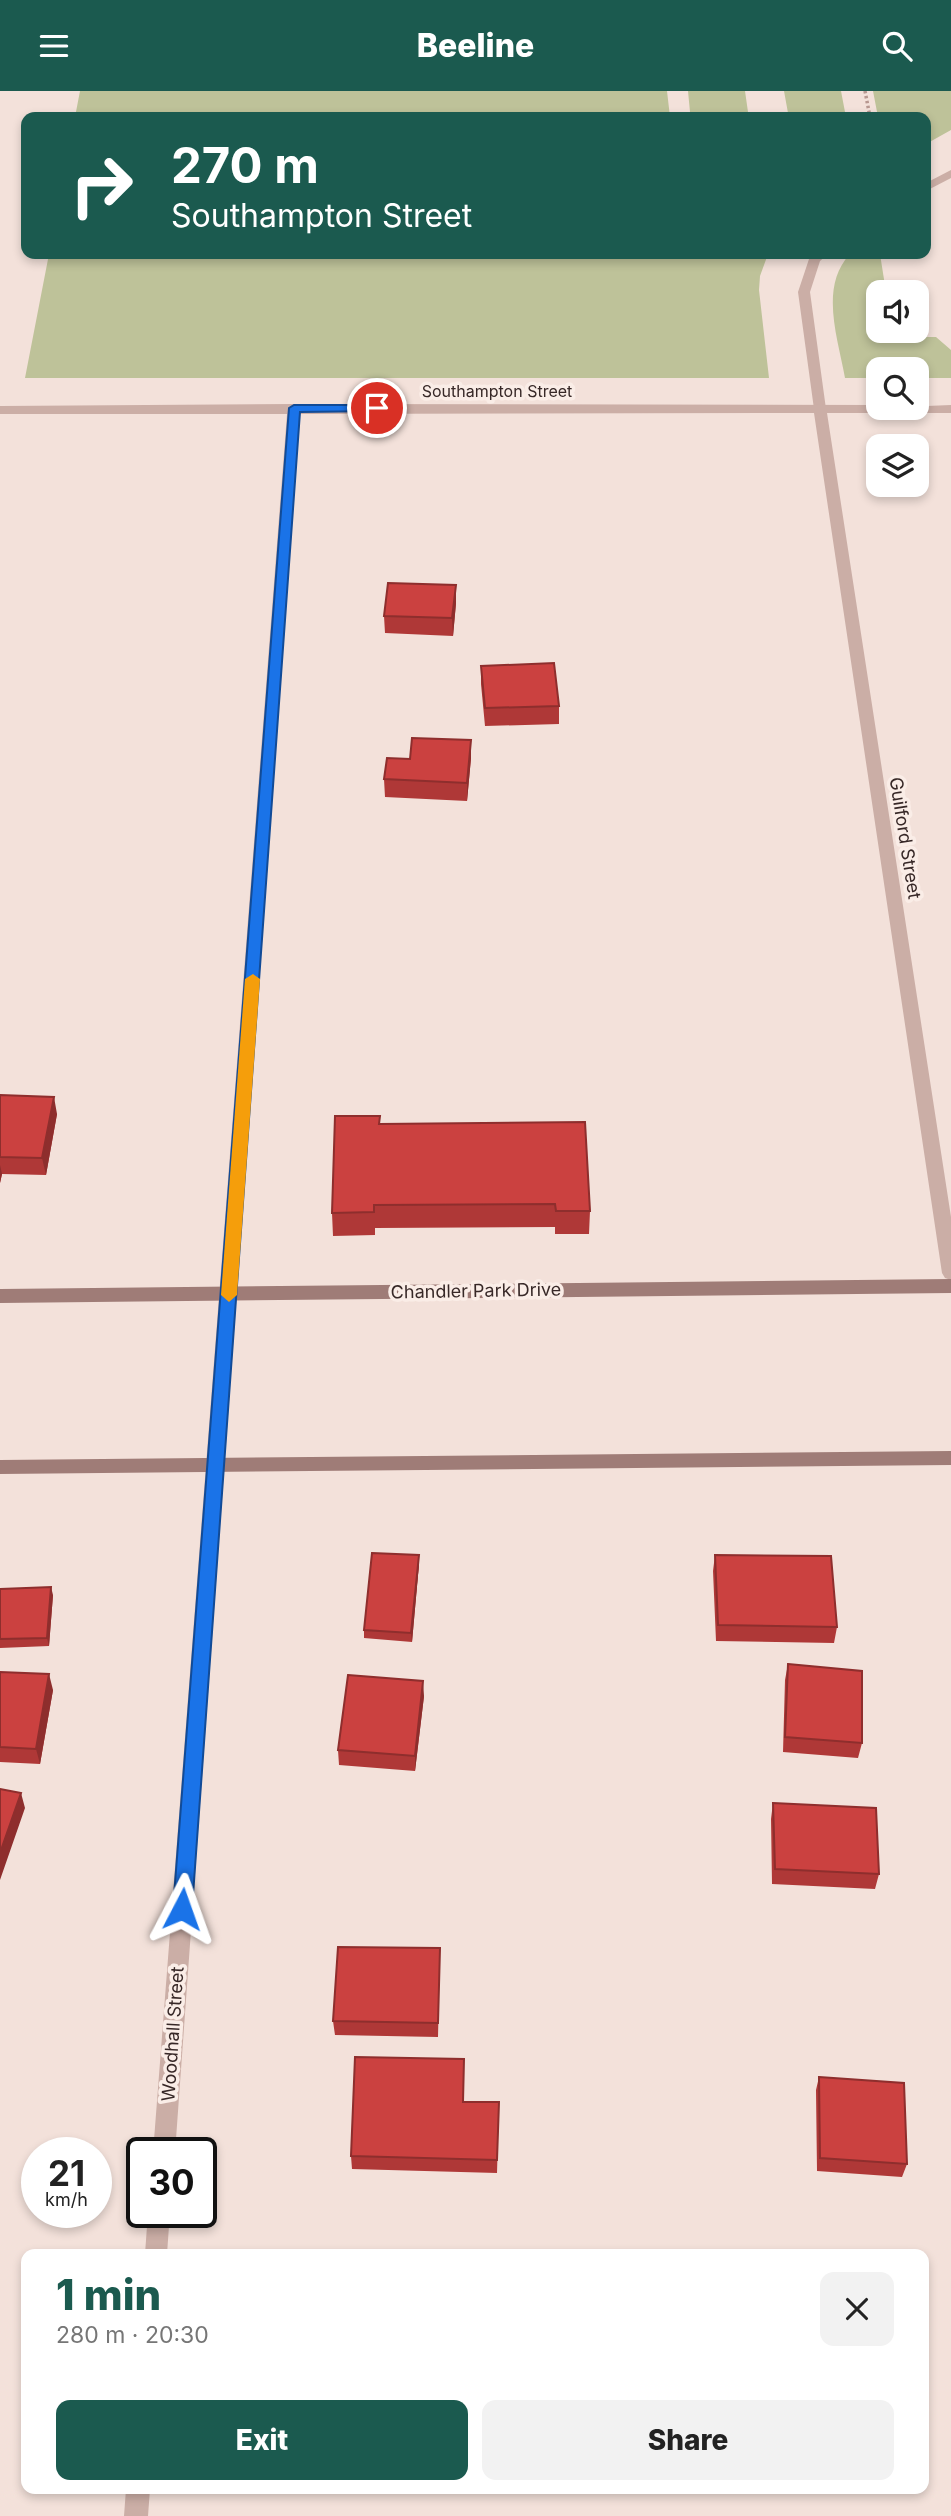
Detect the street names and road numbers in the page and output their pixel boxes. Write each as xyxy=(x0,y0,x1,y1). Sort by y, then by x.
street label: Southampton Street xyxy=(422,381,572,401)
street label: Guilford Street xyxy=(885,775,926,900)
street label: Chandler Park Drive xyxy=(391,1279,561,1302)
street label: Woodhall Street xyxy=(157,1966,188,2102)

